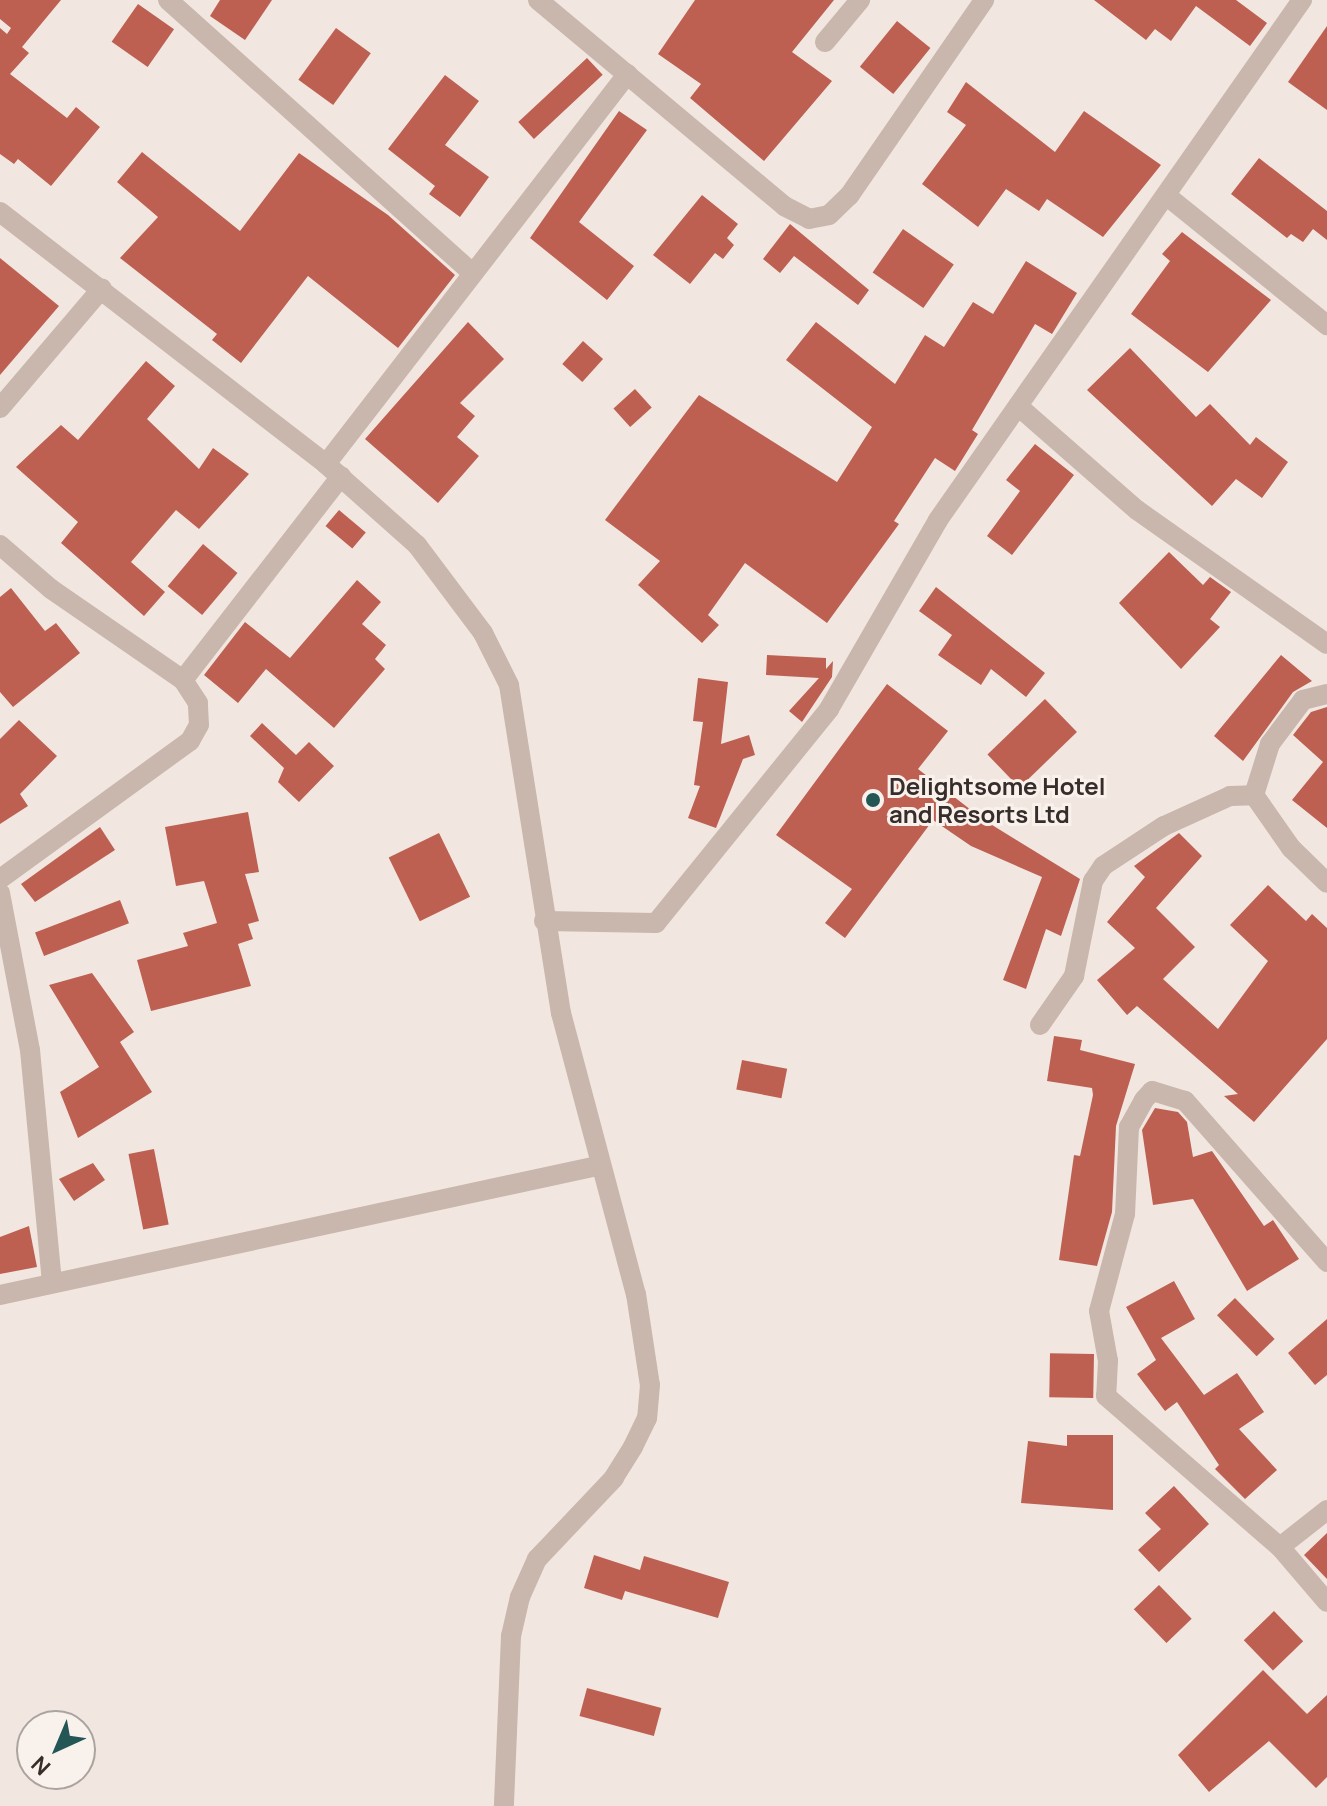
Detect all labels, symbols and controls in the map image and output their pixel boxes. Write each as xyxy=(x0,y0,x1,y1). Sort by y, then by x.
place label: Delightsome Hotel and Resorts Ltd xyxy=(889,772,1105,828)
marker: Delightsome Hotel and Resorts Ltd xyxy=(864,791,882,809)
north arrow xyxy=(16,1710,96,1790)
text: N xyxy=(25,1750,57,1782)

